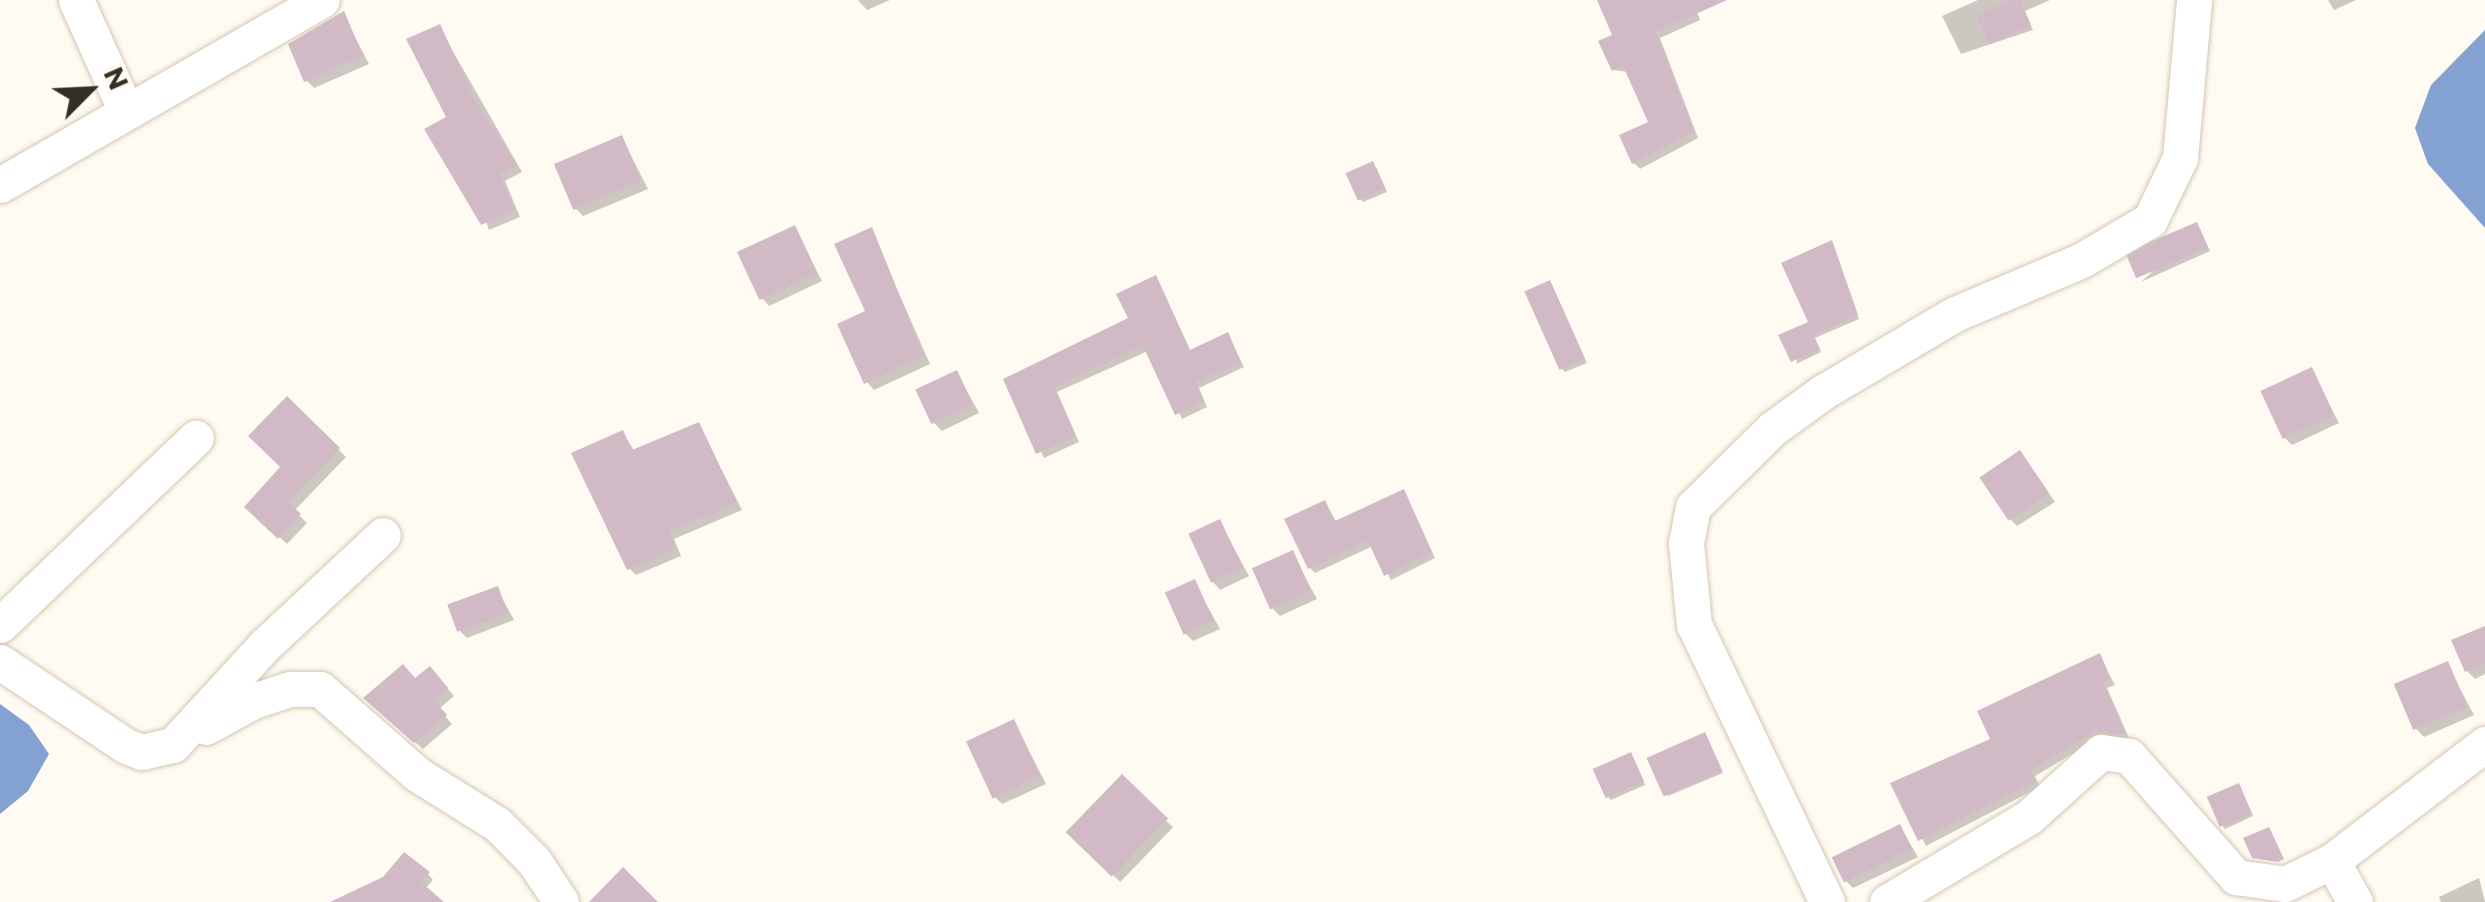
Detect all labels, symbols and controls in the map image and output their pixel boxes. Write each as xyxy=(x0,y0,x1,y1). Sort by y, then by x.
north arrow xyxy=(40,40,140,140)
text: N xyxy=(98,61,137,94)

